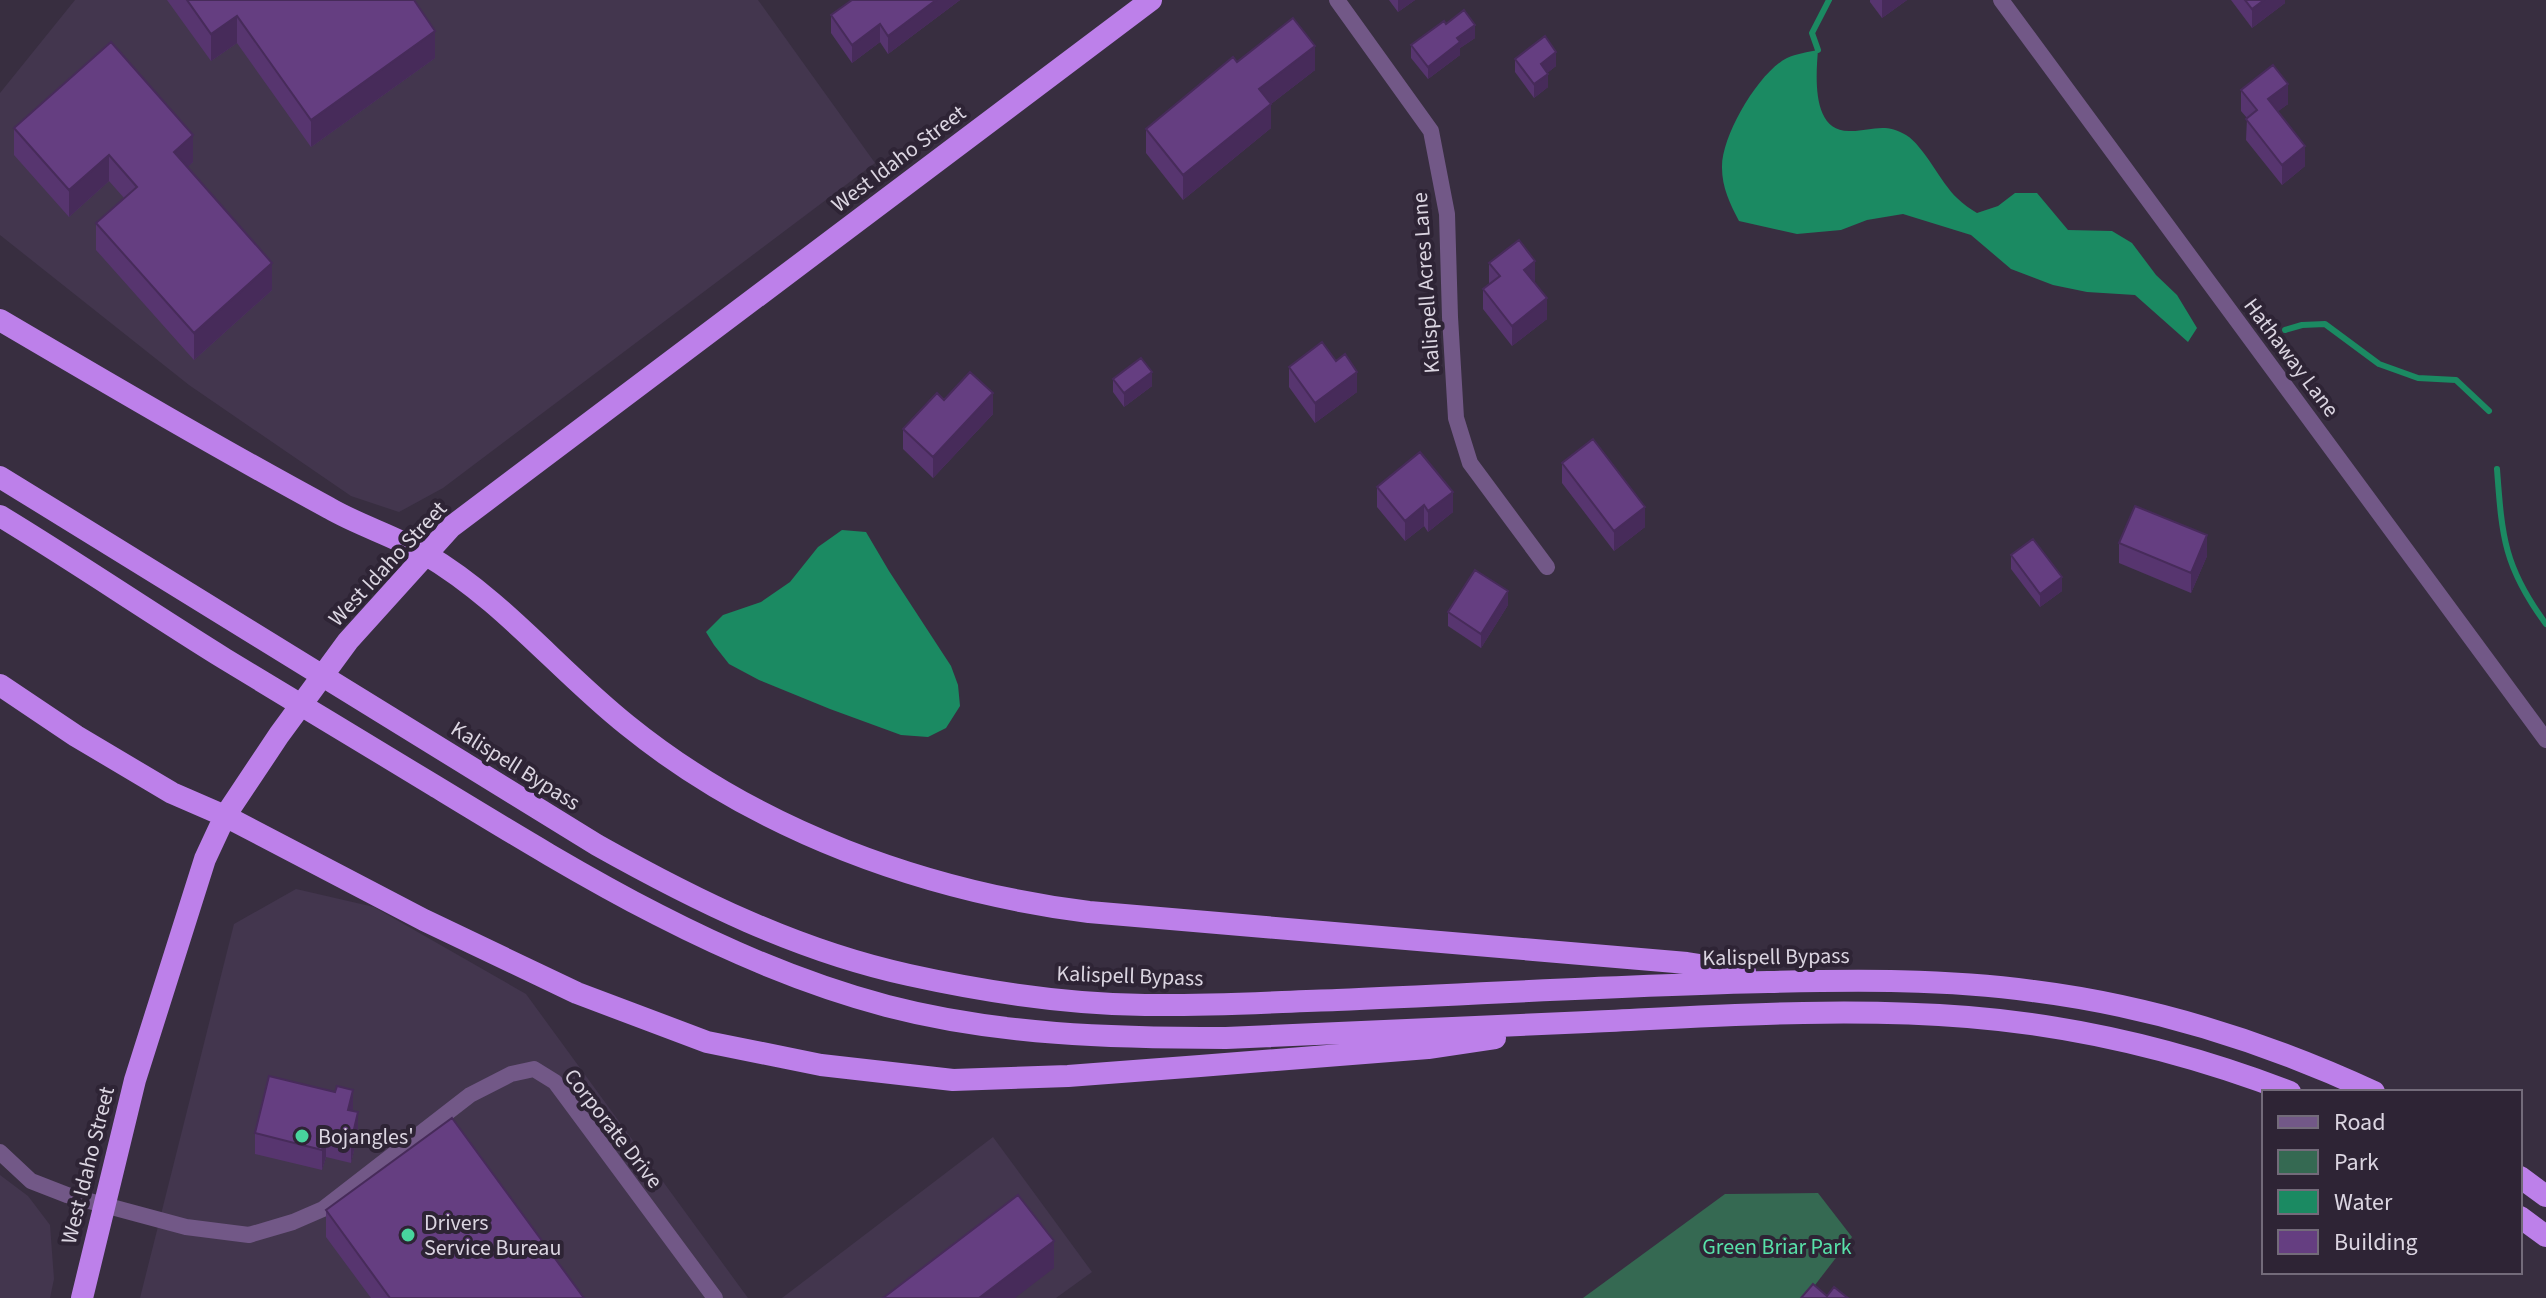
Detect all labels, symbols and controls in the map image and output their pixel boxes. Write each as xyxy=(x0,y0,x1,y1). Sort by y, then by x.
street label: West Idaho Street xyxy=(825,97,973,220)
street label: Kalispell Acres Lane xyxy=(1404,191,1448,375)
street label: Hathaway Lane xyxy=(2236,291,2347,424)
street label: West Idaho Street xyxy=(321,493,455,634)
street label: Kalispell Bypass xyxy=(445,713,586,818)
street label: Kalispell Bypass xyxy=(1702,940,1850,974)
street label: Kalispell Bypass xyxy=(1056,957,1204,995)
street label: Corporate Drive xyxy=(556,1062,670,1195)
street label: West Idaho Street xyxy=(53,1083,123,1247)
legend xyxy=(2262,1090,2522,1274)
text: Road xyxy=(2334,1105,2386,1140)
place label: Bojangles' xyxy=(318,1121,414,1153)
marker: Bojangles' xyxy=(293,1127,311,1145)
text: Park xyxy=(2334,1145,2379,1180)
text: Water xyxy=(2334,1185,2393,1220)
place label: Drivers Service Bureau xyxy=(424,1207,561,1264)
text: Building xyxy=(2334,1225,2418,1260)
marker: Drivers Service Bureau xyxy=(399,1226,417,1244)
park label: Green Briar Park xyxy=(1702,1231,1852,1263)

